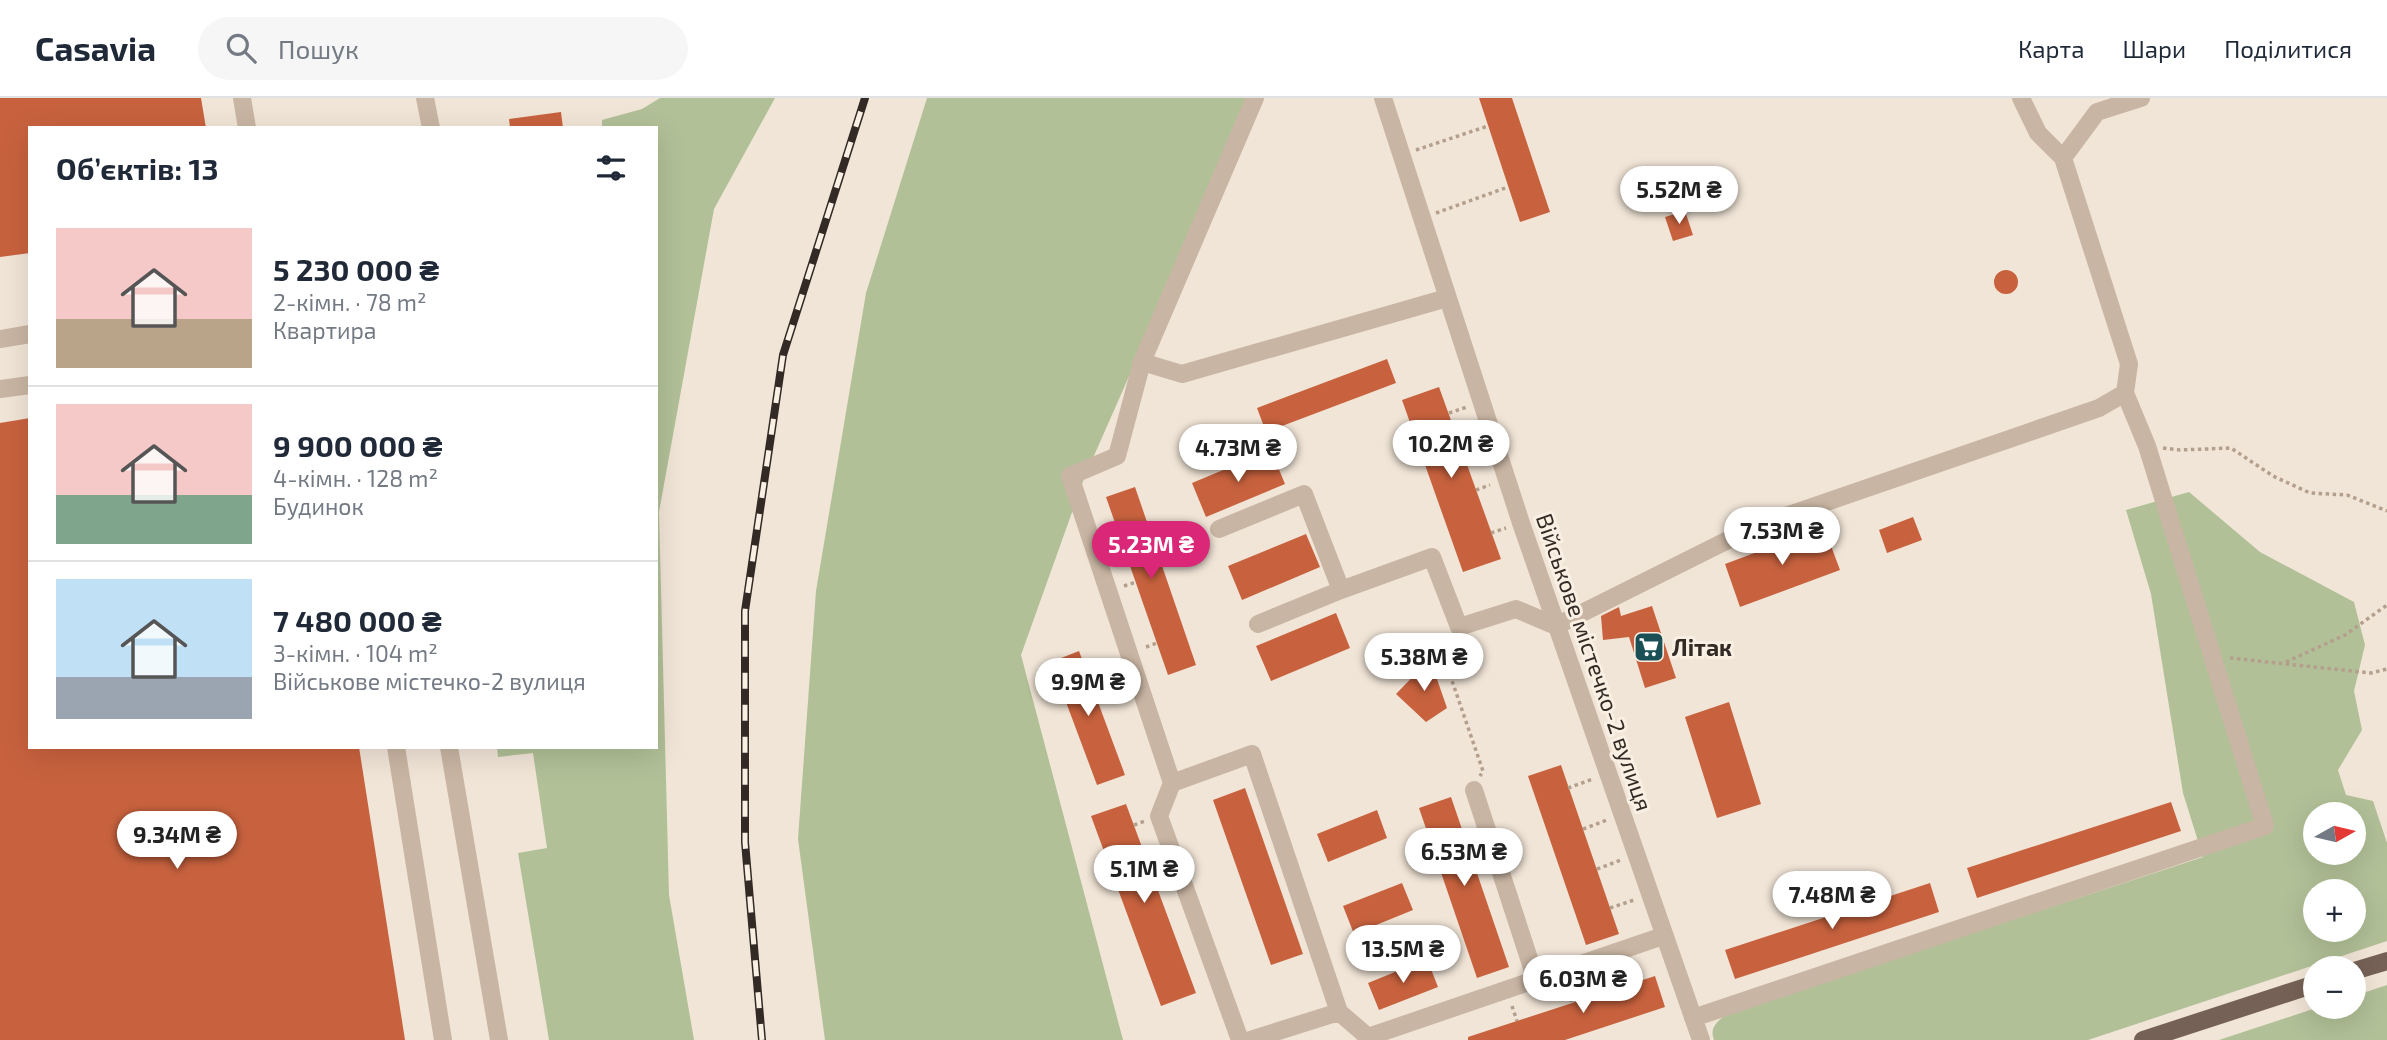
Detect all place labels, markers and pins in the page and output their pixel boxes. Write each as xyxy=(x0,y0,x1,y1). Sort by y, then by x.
pin: 5.52M ₴ xyxy=(1614,166,1744,226)
pin: 10.2M ₴ xyxy=(1386,420,1516,480)
pin: 4.73M ₴ xyxy=(1173,424,1303,484)
pin: 7.53M ₴ xyxy=(1717,508,1847,567)
pin: 5.23M ₴ xyxy=(1086,522,1216,581)
supermarket icon: Літак xyxy=(1632,630,1666,664)
place label: Літак xyxy=(1672,633,1732,661)
pin: 5.38M ₴ xyxy=(1359,634,1489,693)
pin: 9.9M ₴ xyxy=(1031,658,1145,718)
pin: 9.34M ₴ xyxy=(112,812,242,871)
pin: 6.53M ₴ xyxy=(1399,828,1529,888)
pin: 5.1M ₴ xyxy=(1087,846,1201,905)
pin: 7.48M ₴ xyxy=(1767,872,1897,931)
pin: 13.5M ₴ xyxy=(1338,926,1468,985)
pin: 6.03M ₴ xyxy=(1518,956,1648,1015)

